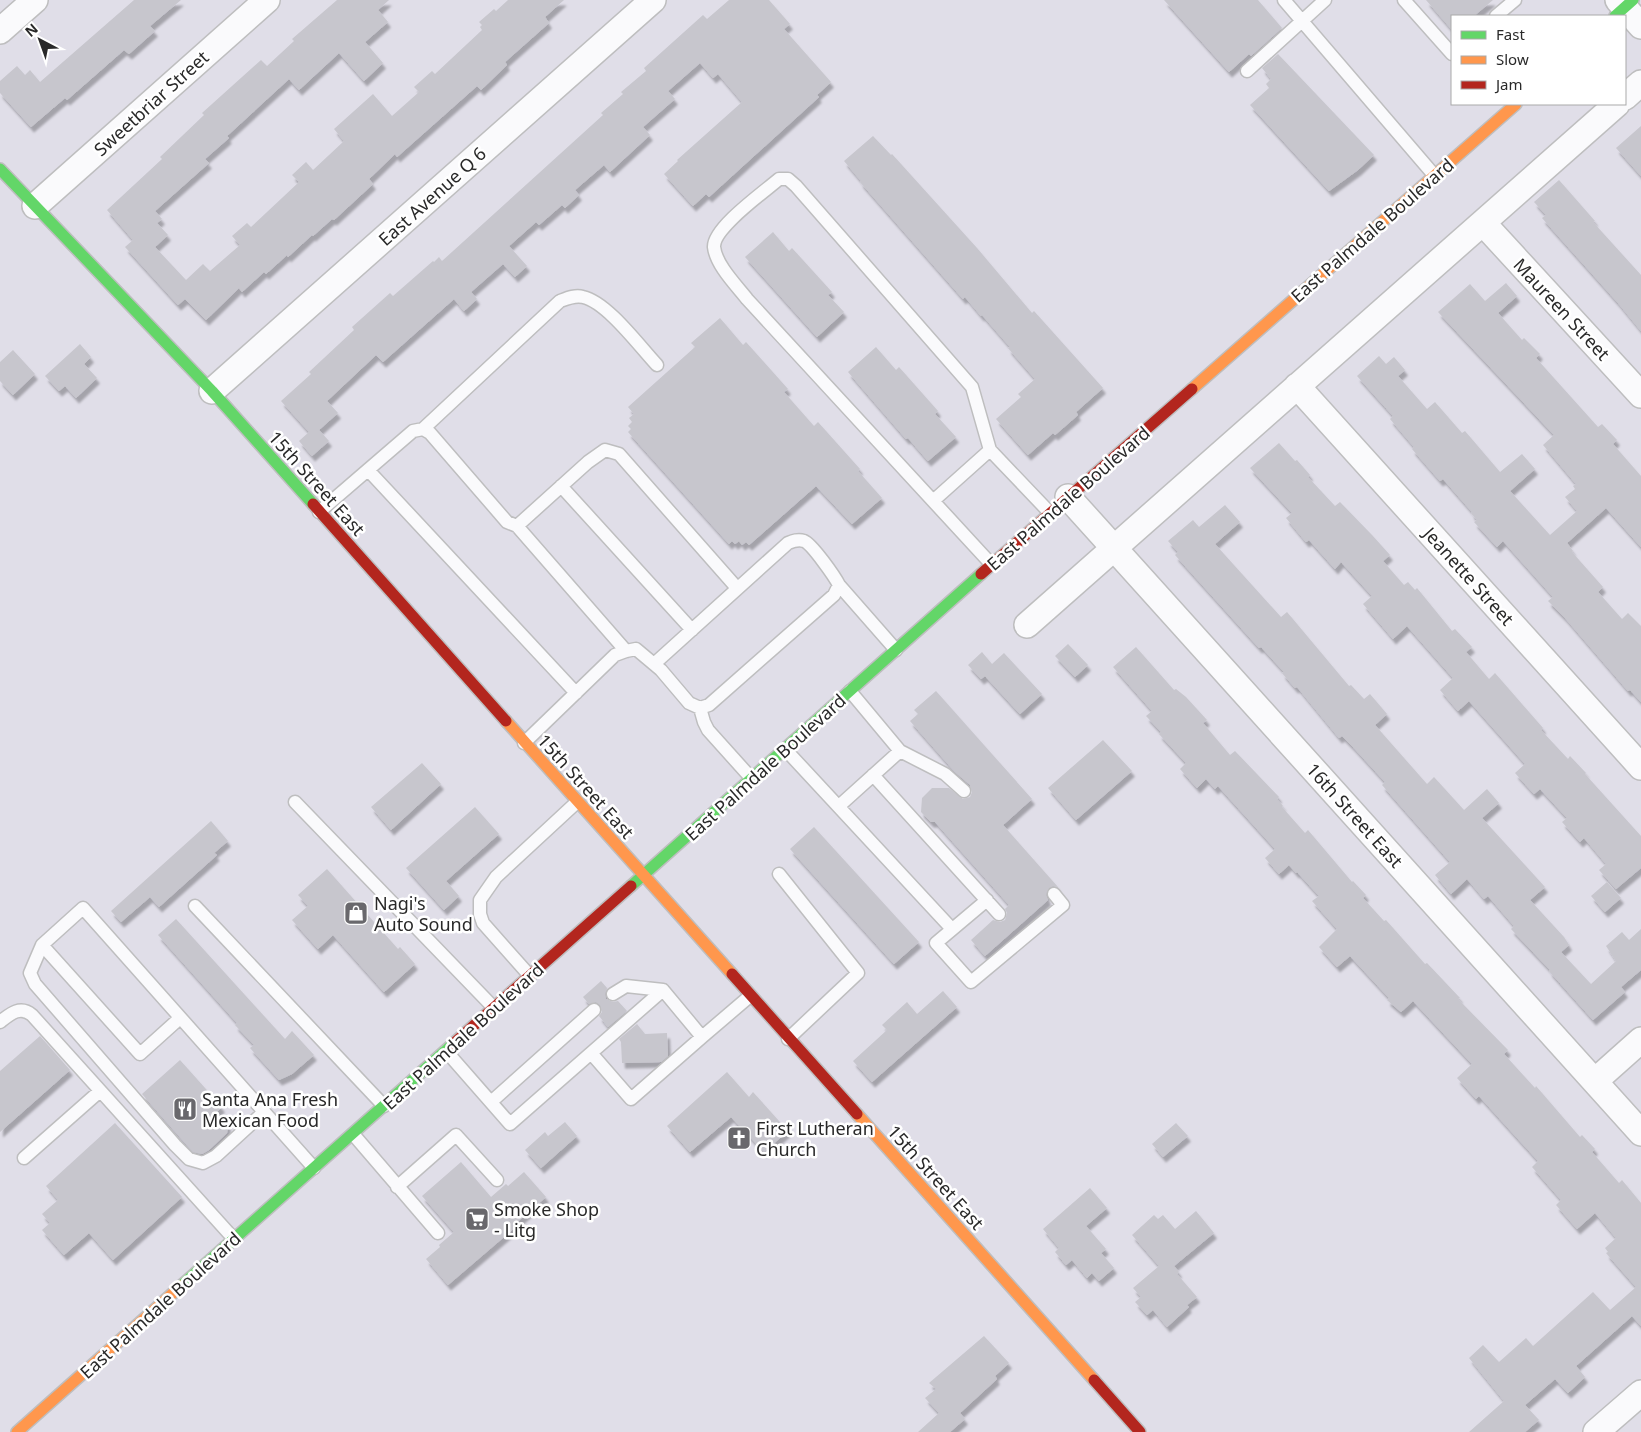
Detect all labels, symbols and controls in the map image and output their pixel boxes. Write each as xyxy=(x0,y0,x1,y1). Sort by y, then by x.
north arrow xyxy=(15,15,65,65)
legend xyxy=(1451,15,1626,105)
text: N xyxy=(21,19,42,41)
text: Fast xyxy=(1496,24,1525,44)
street label: Sweetbriar Street xyxy=(89,45,214,161)
text: Slow xyxy=(1496,49,1529,69)
text: Jam xyxy=(1494,74,1523,94)
street label: East Avenue Q 6 xyxy=(373,141,491,251)
street label: East Palmdale Boulevard xyxy=(1285,153,1459,307)
street label: Maureen Street xyxy=(1509,253,1616,365)
street label: East Palmdale Boulevard xyxy=(981,421,1155,575)
street label: 15th Street East xyxy=(264,426,371,541)
street label: Jeanette Street xyxy=(1417,520,1520,631)
street label: East Palmdale Boulevard xyxy=(679,688,851,846)
street label: 15th Street East xyxy=(533,729,640,844)
street label: 16th Street East xyxy=(1302,758,1409,873)
place label: Nagi's Auto Sound xyxy=(374,891,473,936)
shop icon: Nagi's Auto Sound xyxy=(343,900,369,926)
street label: East Palmdale Boulevard xyxy=(377,957,549,1115)
place label: Santa Ana Fresh Mexican Food xyxy=(202,1087,338,1132)
restaurant icon: Santa Ana Fresh Mexican Food xyxy=(172,1096,198,1122)
place label: First Lutheran Church xyxy=(756,1116,874,1161)
street label: 15th Street East xyxy=(883,1120,990,1235)
church icon: First Lutheran Church xyxy=(726,1125,752,1151)
place label: Smoke Shop - Litg xyxy=(494,1197,599,1242)
supermarket icon: Smoke Shop - Litg xyxy=(464,1206,490,1232)
street label: East Palmdale Boulevard xyxy=(74,1226,246,1384)

